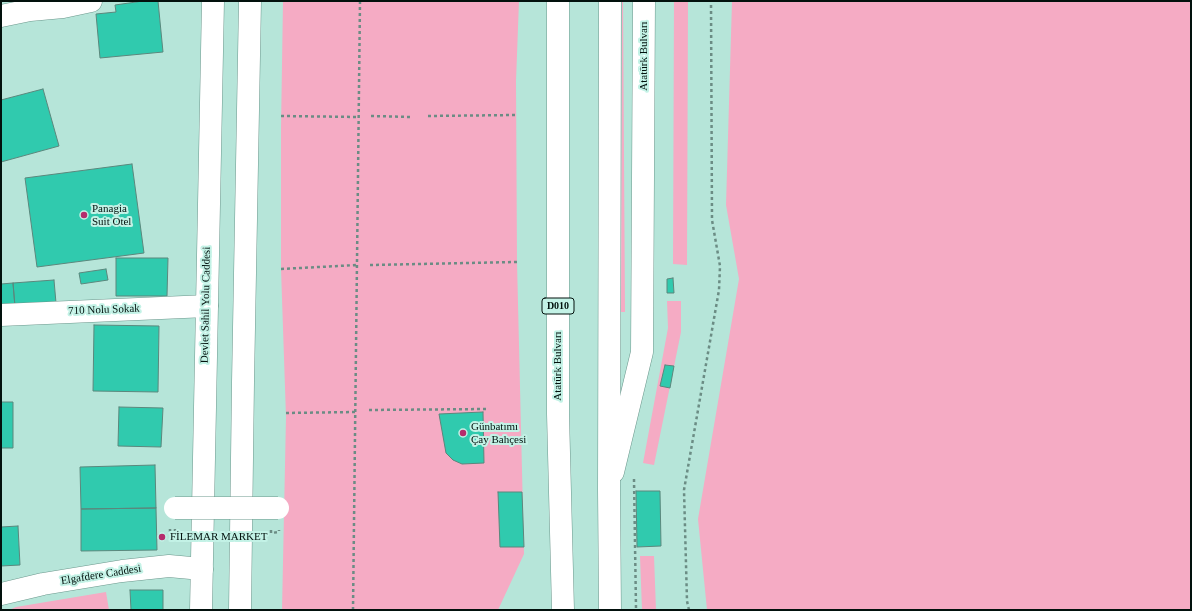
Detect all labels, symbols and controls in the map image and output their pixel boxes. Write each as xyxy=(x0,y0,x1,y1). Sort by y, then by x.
street label: Atatürk Bulvarı xyxy=(637,21,651,91)
place label: Panagia Suit Otel xyxy=(92,202,131,228)
marker: Panagia Suit Otel xyxy=(79,210,89,220)
street label: Devlet Sahil Yolu Caddesi xyxy=(198,247,214,363)
road number: D010 xyxy=(542,298,574,314)
street label: 710 Nolu Sokak xyxy=(68,302,140,318)
street label: Atatürk Bulvarı xyxy=(551,331,565,401)
place label: Günbatımı Çay Bahçesi xyxy=(471,420,526,446)
marker: Günbatımı Çay Bahçesi xyxy=(458,428,468,438)
place label: FİLEMAR MARKET xyxy=(170,530,267,544)
marker: FİLEMAR MARKET xyxy=(157,532,167,542)
street label: Elgafdere Caddesi xyxy=(60,562,142,588)

